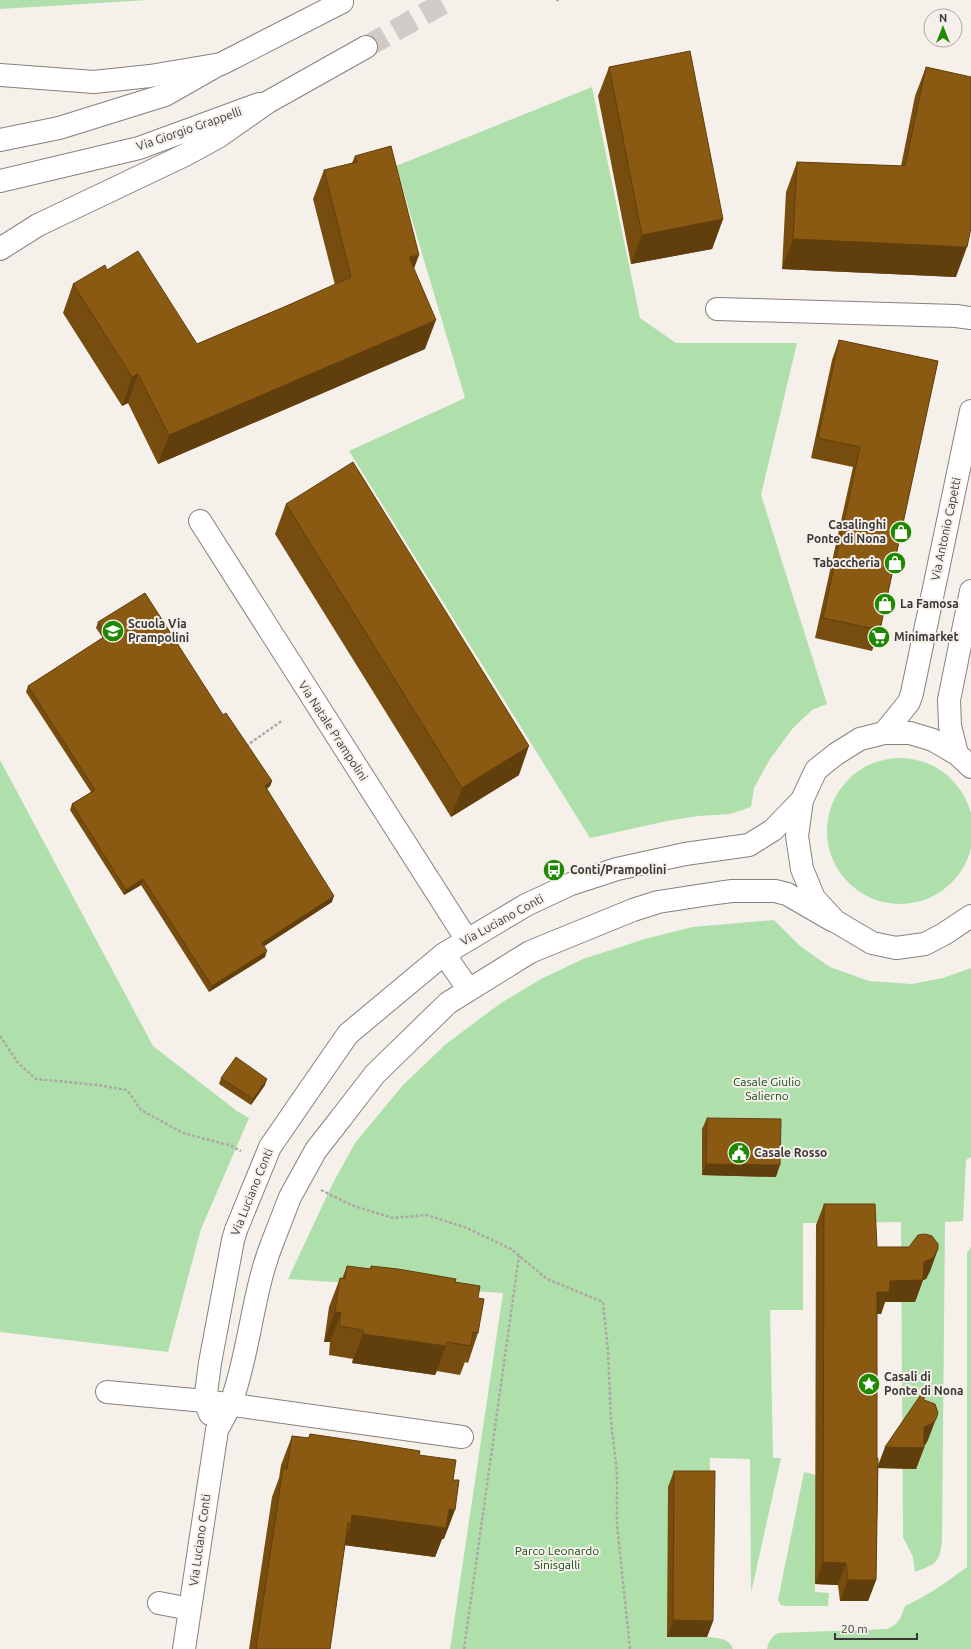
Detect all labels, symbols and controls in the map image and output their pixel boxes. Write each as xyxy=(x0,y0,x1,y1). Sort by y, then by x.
north arrow xyxy=(923,8,963,48)
text: N xyxy=(939,12,947,24)
street label: Via Giorgio Grappelli xyxy=(135,104,243,153)
street label: Via Antonio Capetti xyxy=(928,476,963,582)
place label: Casalinghi Ponte di Nona xyxy=(807,518,886,545)
shop icon: Casalinghi Ponte di Nona xyxy=(888,519,914,545)
shop icon: Tabaccheria xyxy=(882,550,908,576)
place label: Tabaccheria xyxy=(813,556,880,569)
shop icon: La Famosa xyxy=(872,591,898,617)
place label: La Famosa xyxy=(900,597,959,610)
place label: Scuola Via Prampolini xyxy=(128,617,189,644)
school or university icon: Scuola Via Prampolini xyxy=(100,618,126,644)
supermarket icon: Minimarket xyxy=(866,624,892,650)
place label: Minimarket xyxy=(894,630,959,643)
street label: Via Natale Prampolini xyxy=(296,679,371,783)
bus stop icon: Conti/Prampolini xyxy=(541,857,567,883)
place label: Conti/Prampolini xyxy=(570,863,666,876)
street label: Via Luciano Conti xyxy=(458,891,546,948)
park label: Casale Giulio Salierno xyxy=(733,1075,801,1102)
public building icon: Casale Rosso xyxy=(726,1140,752,1166)
street label: Via Luciano Conti xyxy=(228,1146,275,1237)
place label: Casale Rosso xyxy=(754,1146,827,1159)
place label: Casali di Ponte di Nona xyxy=(884,1370,964,1397)
place icon: Casali di Ponte di Nona xyxy=(856,1371,882,1397)
street label: Via Luciano Conti xyxy=(187,1493,212,1587)
park label: Parco Leonardo Sinisgalli xyxy=(515,1544,599,1571)
scale bar xyxy=(835,1615,917,1641)
text: 20 m xyxy=(841,1622,868,1635)

